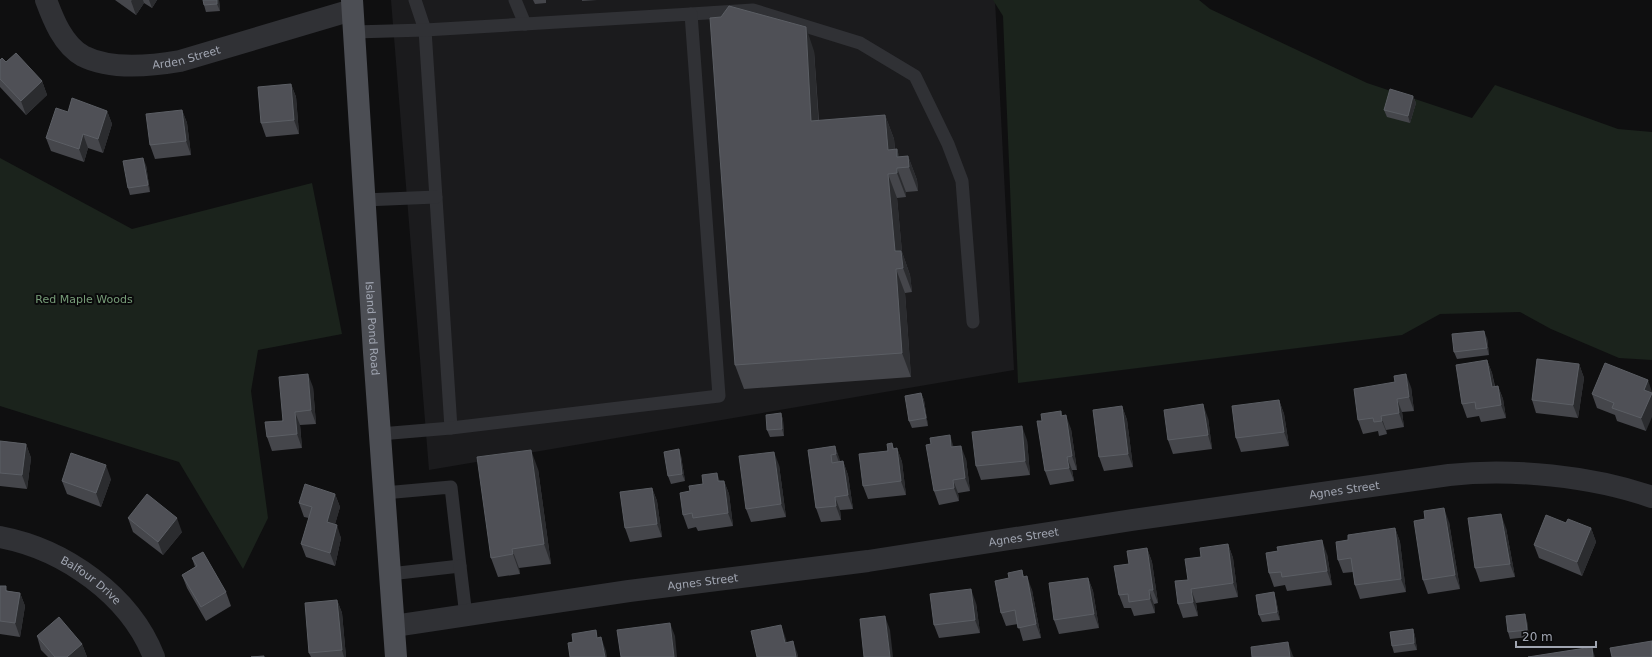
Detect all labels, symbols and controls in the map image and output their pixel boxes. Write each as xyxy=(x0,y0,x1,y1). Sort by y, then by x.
street label: Arden Street xyxy=(152,43,223,72)
street label: Island Pond Road xyxy=(363,281,382,376)
park label: Red Maple Woods xyxy=(35,293,133,306)
street label: Agnes Street xyxy=(1308,479,1381,502)
street label: Agnes Street xyxy=(988,525,1060,549)
street label: Balfour Drive xyxy=(58,554,124,608)
street label: Agnes Street xyxy=(667,571,740,593)
scale bar xyxy=(1516,623,1596,649)
text: 20 m xyxy=(1522,630,1553,644)

